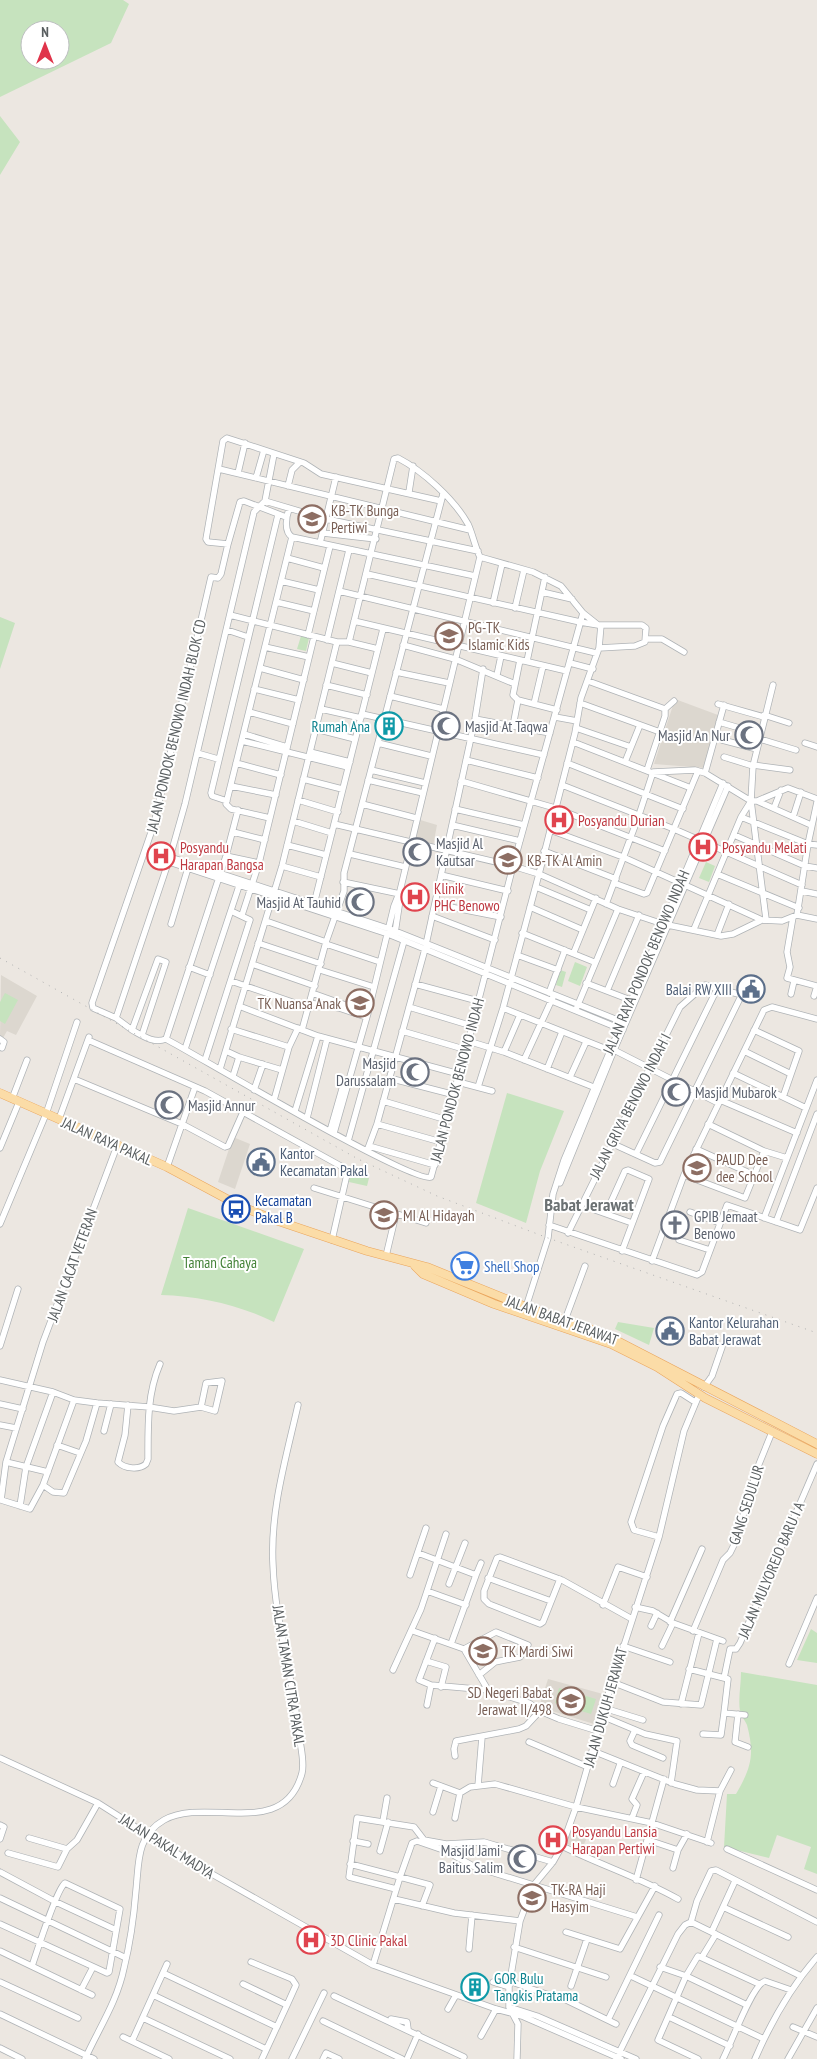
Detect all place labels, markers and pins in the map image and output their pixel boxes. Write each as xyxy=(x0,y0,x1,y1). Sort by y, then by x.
place label: KB-TK Bunga Pertiwi xyxy=(331,501,399,537)
school or university icon: KB-TK Bunga Pertiwi xyxy=(297,504,327,534)
place label: PG-TK Islamic Kids xyxy=(468,618,530,654)
school or university icon: PG-TK Islamic Kids xyxy=(434,621,464,651)
building icon: Rumah Ana xyxy=(374,711,404,741)
mosque icon: Masjid At Taqwa xyxy=(431,711,461,741)
place label: Rumah Ana xyxy=(311,717,370,736)
place label: Masjid At Taqwa xyxy=(465,717,548,736)
mosque icon: Masjid An Nur xyxy=(734,720,764,750)
place label: Masjid An Nur xyxy=(658,726,731,745)
hospital icon: Posyandu Durian xyxy=(544,805,574,835)
place label: Posyandu Durian xyxy=(578,811,665,830)
hospital icon: Posyandu Melati xyxy=(688,832,718,862)
place label: Masjid Al Kautsar xyxy=(436,834,483,870)
mosque icon: Masjid Al Kautsar xyxy=(402,837,432,867)
place label: Posyandu Harapan Bangsa xyxy=(180,838,264,874)
place label: Posyandu Melati xyxy=(722,838,807,857)
hospital icon: Posyandu Harapan Bangsa xyxy=(146,841,176,871)
school or university icon: KB-TK Al Amin xyxy=(493,845,523,875)
place label: KB-TK Al Amin xyxy=(527,851,602,870)
place label: Klinik PHC Benowo xyxy=(434,879,500,915)
hospital icon: Klinik PHC Benowo xyxy=(400,882,430,912)
mosque icon: Masjid At Tauhid xyxy=(345,887,375,917)
place label: Masjid At Tauhid xyxy=(257,893,341,912)
public building icon: Balai RW XIII xyxy=(736,974,766,1004)
place label: Balai RW XIII xyxy=(666,980,732,999)
school or university icon: TK Nuansa Anak xyxy=(345,988,375,1018)
place label: TK Nuansa Anak xyxy=(258,994,341,1013)
place label: Masjid Darussalam xyxy=(336,1054,396,1090)
mosque icon: Masjid Darussalam xyxy=(400,1057,430,1087)
mosque icon: Masjid Mubarok xyxy=(661,1077,691,1107)
place label: Masjid Mubarok xyxy=(695,1083,777,1102)
mosque icon: Masjid Annur xyxy=(154,1090,184,1120)
place label: Masjid Annur xyxy=(188,1096,256,1115)
place label: Kantor Kecamatan Pakal xyxy=(280,1144,368,1180)
public building icon: Kantor Kecamatan Pakal xyxy=(246,1147,276,1177)
place label: PAUD Dee dee School xyxy=(716,1150,773,1186)
school or university icon: PAUD Dee dee School xyxy=(682,1153,712,1183)
place label: Kecamatan Pakal B xyxy=(255,1191,312,1227)
bus stop icon: Kecamatan Pakal B xyxy=(221,1194,251,1224)
school or university icon: MI Al Hidayah xyxy=(369,1200,399,1230)
place label: MI Al Hidayah xyxy=(403,1206,475,1225)
place label: GPIB Jemaat Benowo xyxy=(694,1207,758,1243)
church icon: GPIB Jemaat Benowo xyxy=(660,1210,690,1240)
supermarket icon: Shell Shop xyxy=(450,1251,480,1281)
place label: Shell Shop xyxy=(484,1257,539,1276)
place label: Kantor Kelurahan Babat Jerawat xyxy=(689,1313,779,1349)
public building icon: Kantor Kelurahan Babat Jerawat xyxy=(655,1316,685,1346)
school or university icon: TK Mardi Siwi xyxy=(468,1636,498,1666)
place label: TK Mardi Siwi xyxy=(502,1642,573,1661)
place label: SD Negeri Babat Jerawat II/498 xyxy=(467,1683,552,1719)
school or university icon: SD Negeri Babat Jerawat II/498 xyxy=(556,1686,586,1716)
place label: Posyandu Lansia Harapan Pertiwi xyxy=(572,1822,657,1858)
hospital icon: Posyandu Lansia Harapan Pertiwi xyxy=(538,1825,568,1855)
place label: Masjid Jami' Baitus Salim xyxy=(439,1841,503,1877)
mosque icon: Masjid Jami' Baitus Salim xyxy=(507,1844,537,1874)
place label: TK-RA Haji Hasyim xyxy=(551,1880,606,1916)
school or university icon: TK-RA Haji Hasyim xyxy=(517,1883,547,1913)
hospital icon: 3D Clinic Pakal xyxy=(296,1925,326,1955)
place label: 3D Clinic Pakal xyxy=(330,1931,408,1950)
place label: GOR Bulu Tangkis Pratama xyxy=(494,1969,578,2005)
building icon: GOR Bulu Tangkis Pratama xyxy=(460,1972,490,2002)

